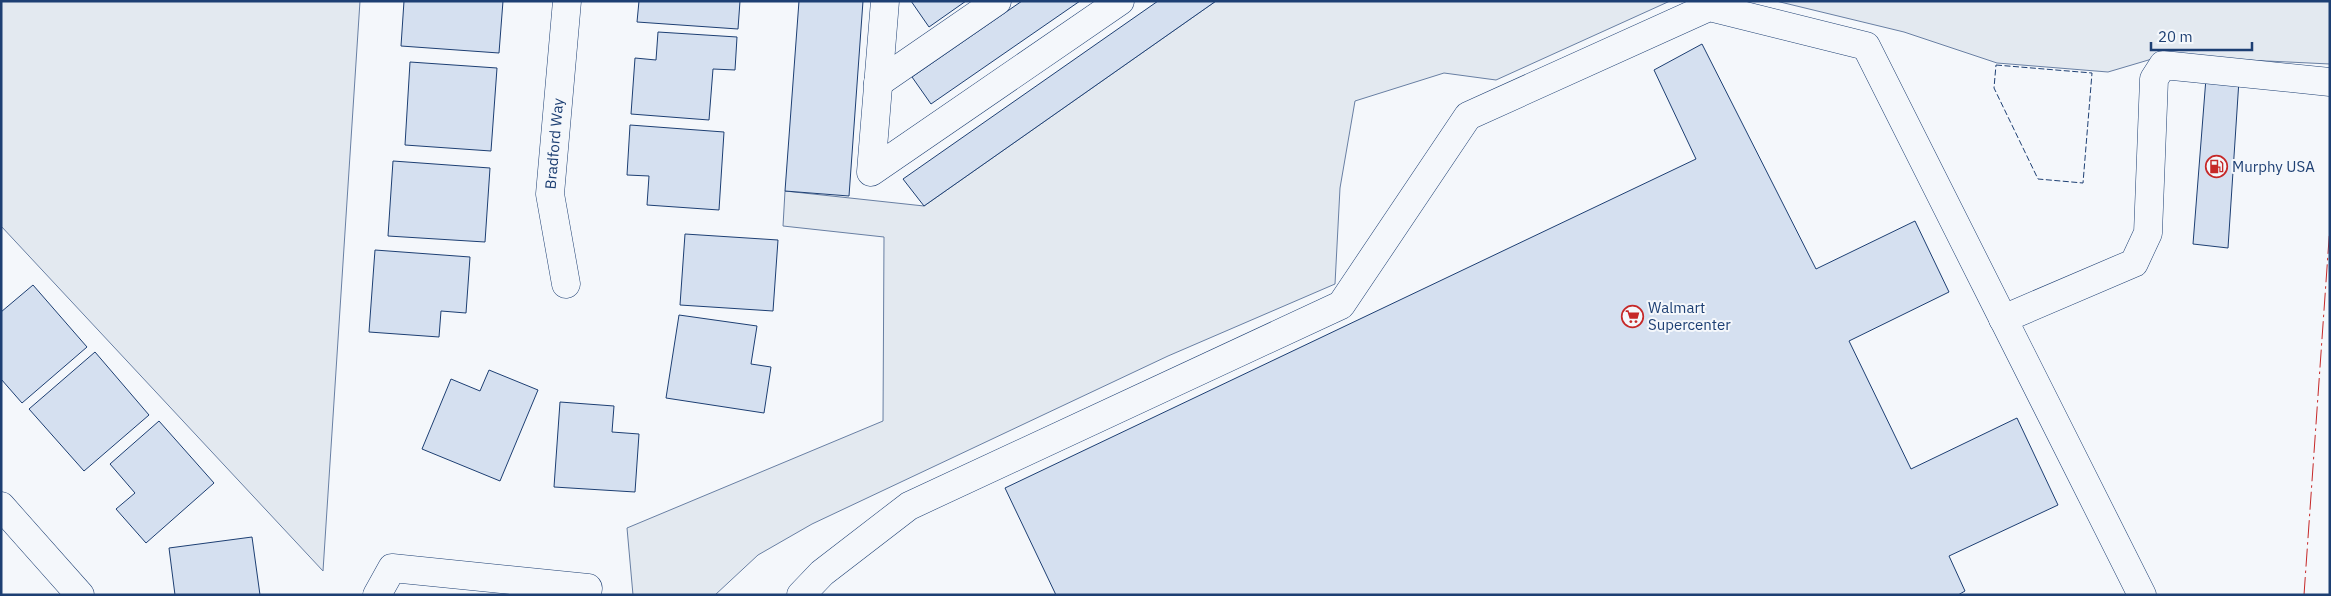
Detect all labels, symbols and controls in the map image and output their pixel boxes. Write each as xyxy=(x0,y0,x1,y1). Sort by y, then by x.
scale bar xyxy=(2151,20,2252,52)
text: 20 m xyxy=(2158,27,2193,46)
street label: Bradford Way xyxy=(540,97,567,190)
fuel station icon: Murphy USA xyxy=(2204,155,2228,179)
place label: Murphy USA xyxy=(2232,157,2315,176)
place label: Walmart Supercenter xyxy=(1648,298,1731,334)
supermarket icon: Walmart Supercenter xyxy=(1620,305,1644,329)

